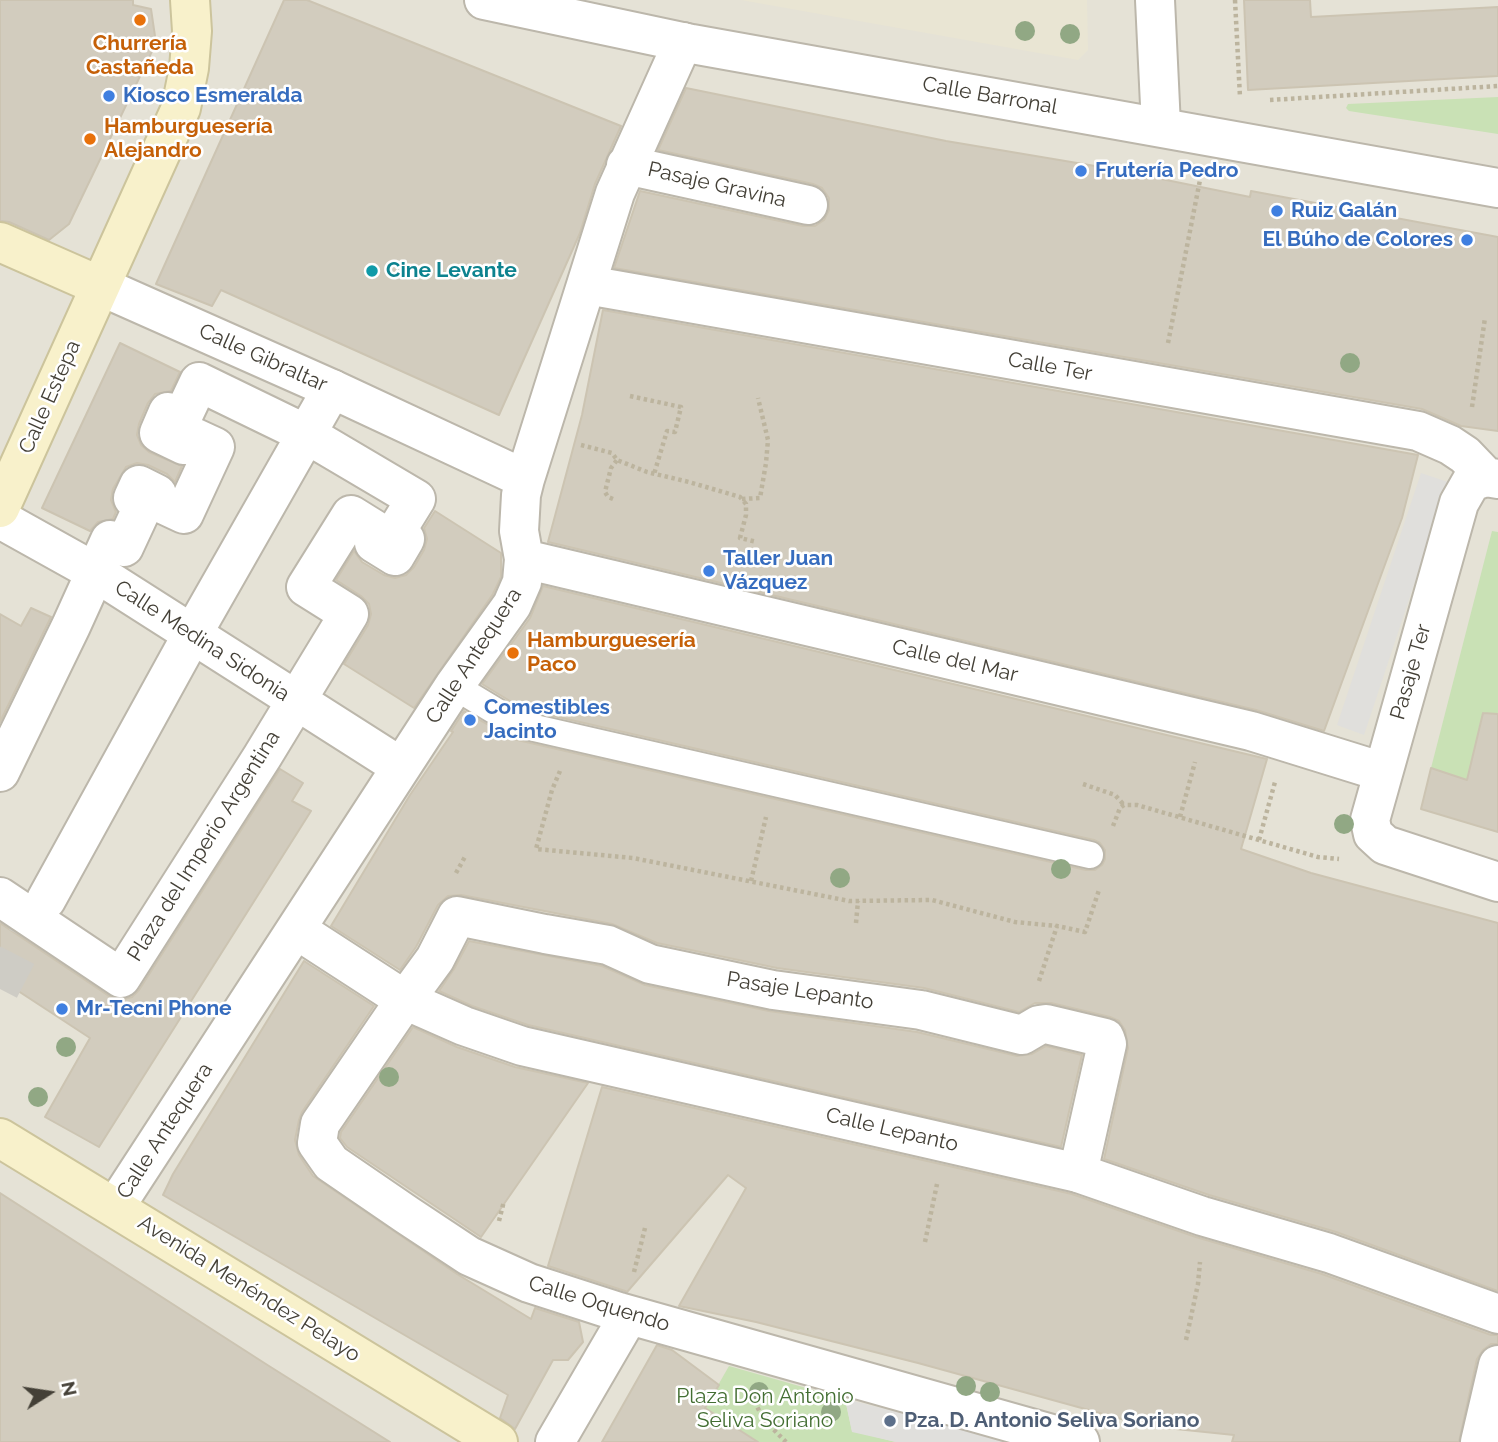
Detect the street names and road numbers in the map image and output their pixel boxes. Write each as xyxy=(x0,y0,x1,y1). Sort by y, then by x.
street label: Calle Barronal xyxy=(921,72,1059,120)
street label: Pasaje Gravina xyxy=(645,157,789,213)
street label: Calle Gibraltar xyxy=(195,318,331,398)
street label: Calle Estepa xyxy=(14,336,86,458)
street label: Calle Ter xyxy=(1006,347,1094,387)
street label: Calle Medina Sidonia xyxy=(110,575,294,707)
street label: Calle Antequera xyxy=(421,583,527,729)
street label: Pasaje Ter xyxy=(1385,621,1437,723)
street label: Calle del Mar xyxy=(890,634,1020,688)
street label: Plaza del Imperio Argentina xyxy=(122,726,286,966)
street label: Pasaje Lepanto xyxy=(725,967,875,1015)
street label: Calle Antequera xyxy=(112,1058,218,1204)
street label: Calle Lepanto xyxy=(823,1103,961,1157)
street label: Avenida Menéndez Pelayo xyxy=(133,1210,365,1368)
street label: Calle Oquendo xyxy=(525,1271,673,1337)

